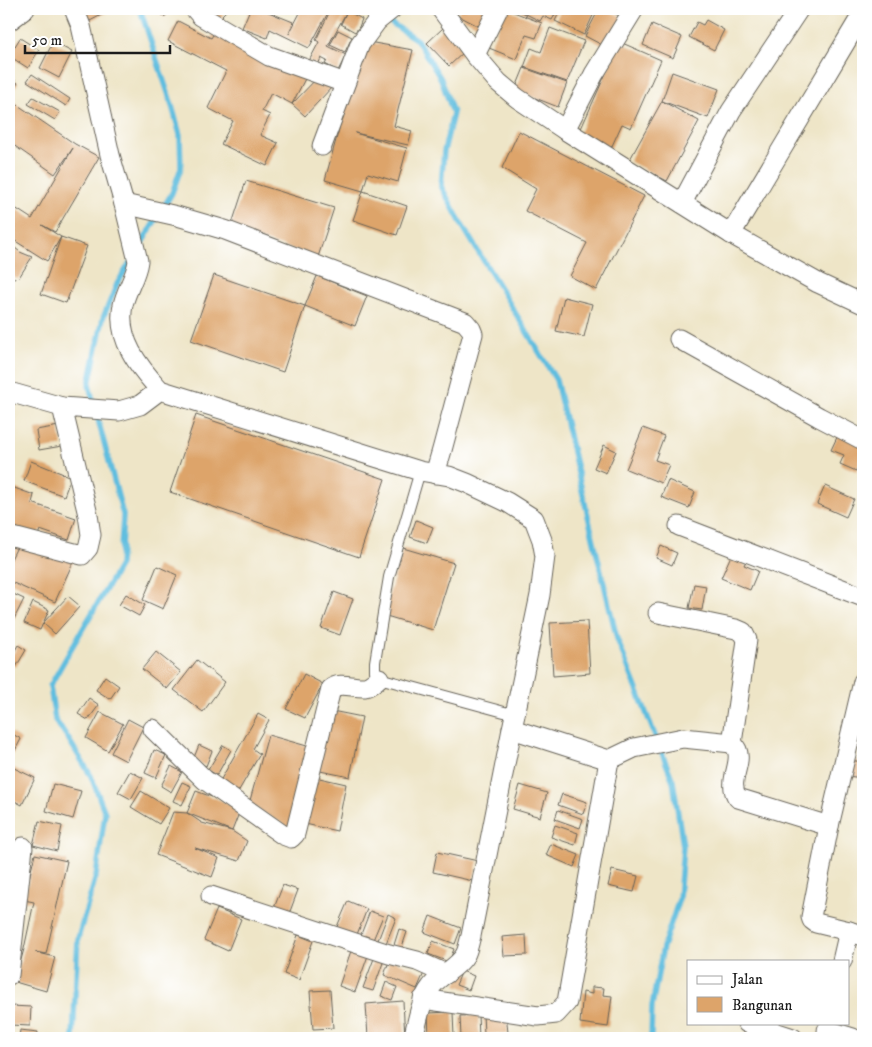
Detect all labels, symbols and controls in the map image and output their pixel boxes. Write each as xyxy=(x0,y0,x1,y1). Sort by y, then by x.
scale bar xyxy=(25,22,170,54)
text: 50 m xyxy=(32,31,62,50)
legend xyxy=(687,960,850,1024)
text: Jalan xyxy=(730,970,763,989)
text: Bangunan xyxy=(732,996,792,1015)

